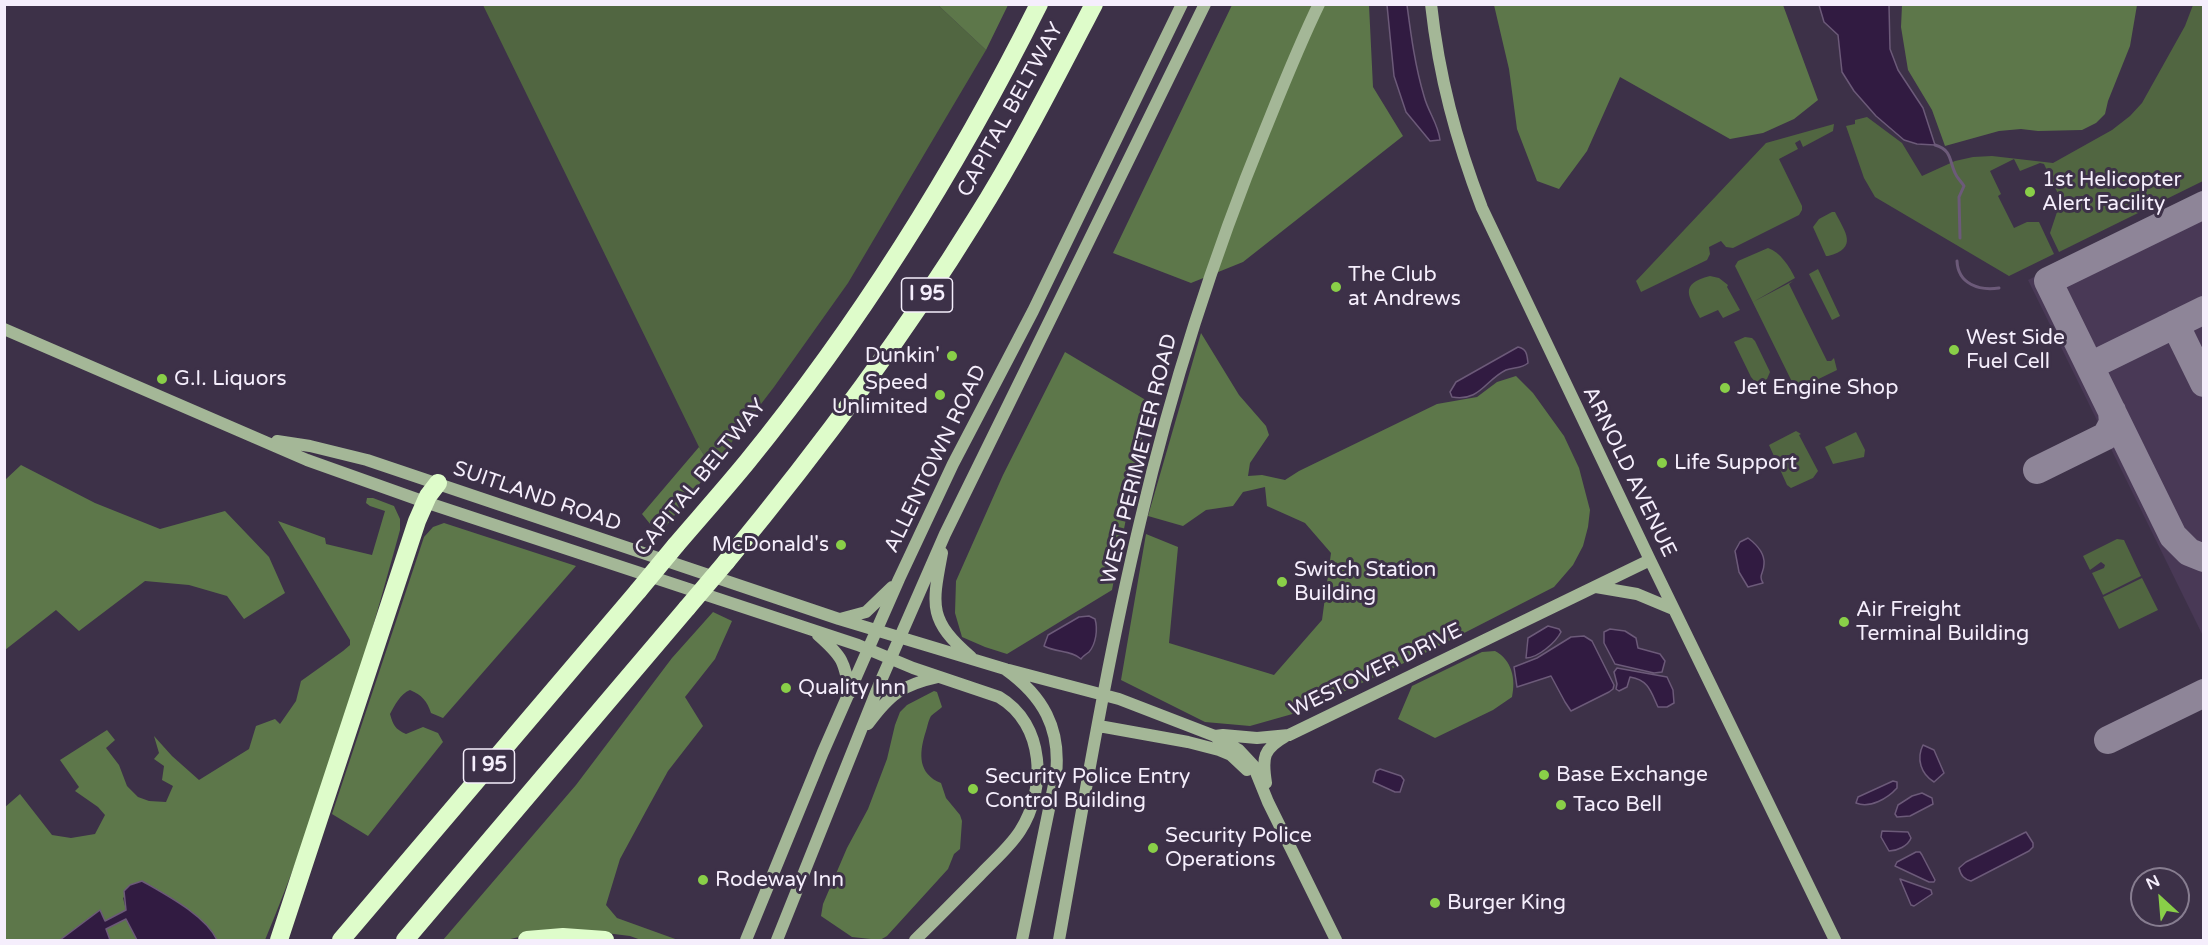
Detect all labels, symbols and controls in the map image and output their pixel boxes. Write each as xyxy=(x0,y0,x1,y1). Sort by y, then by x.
street label: CAPITAL BELTWAY xyxy=(953,18,1069,202)
place label: 1st Helicopter Alert Facility xyxy=(2042,167,2181,217)
marker: 1st Helicopter Alert Facility xyxy=(2023,185,2037,199)
place label: The Club at Andrews xyxy=(1348,262,1461,312)
road number: I 95 xyxy=(902,278,952,312)
marker: The Club at Andrews xyxy=(1329,280,1343,294)
place label: West Side Fuel Cell xyxy=(1966,325,2065,375)
street label: WEST PERIMETER ROAD xyxy=(1097,331,1183,587)
place label: Dunkin' xyxy=(865,343,940,369)
marker: West Side Fuel Cell xyxy=(1947,343,1961,357)
marker: Dunkin' xyxy=(945,349,959,363)
street label: ALLENTOWN ROAD xyxy=(879,361,993,557)
place label: G.I. Liquors xyxy=(174,366,287,392)
place label: Speed Unlimited xyxy=(832,370,928,420)
marker: G.I. Liquors xyxy=(155,372,169,386)
place label: Jet Engine Shop xyxy=(1737,375,1898,401)
marker: Jet Engine Shop xyxy=(1718,381,1732,395)
street label: ARNOLD AVENUE xyxy=(1577,383,1681,561)
marker: Speed Unlimited xyxy=(933,388,947,402)
street label: CAPITAL BELTWAY xyxy=(630,394,772,562)
place label: Life Support xyxy=(1674,450,1797,476)
street label: SUITLAND ROAD xyxy=(450,456,624,538)
marker: Life Support xyxy=(1655,456,1669,470)
place label: McDonald's xyxy=(712,532,829,558)
marker: McDonald's xyxy=(834,538,848,552)
place label: Switch Station Building xyxy=(1294,557,1436,607)
marker: Switch Station Building xyxy=(1275,575,1289,589)
place label: Air Freight Terminal Building xyxy=(1856,597,2029,647)
marker: Air Freight Terminal Building xyxy=(1837,615,1851,629)
street label: WESTOVER DRIVE xyxy=(1286,618,1466,724)
place label: Quality Inn xyxy=(798,675,906,701)
marker: Quality Inn xyxy=(779,681,793,695)
road number: I 95 xyxy=(464,749,514,783)
place label: Base Exchange xyxy=(1556,762,1708,788)
place label: Security Police Entry Control Building xyxy=(985,764,1190,814)
marker: Base Exchange xyxy=(1537,768,1551,782)
marker: Security Police Entry Control Building xyxy=(966,782,980,796)
place label: Taco Bell xyxy=(1573,792,1662,818)
marker: Taco Bell xyxy=(1554,798,1568,812)
place label: Security Police Operations xyxy=(1165,823,1312,873)
marker: Security Police Operations xyxy=(1146,841,1160,855)
place label: Rodeway Inn xyxy=(715,867,844,893)
north arrow xyxy=(2130,867,2190,927)
text: N xyxy=(2143,871,2163,894)
marker: Rodeway Inn xyxy=(696,873,710,887)
place label: Burger King xyxy=(1447,890,1566,916)
marker: Burger King xyxy=(1428,896,1442,910)

